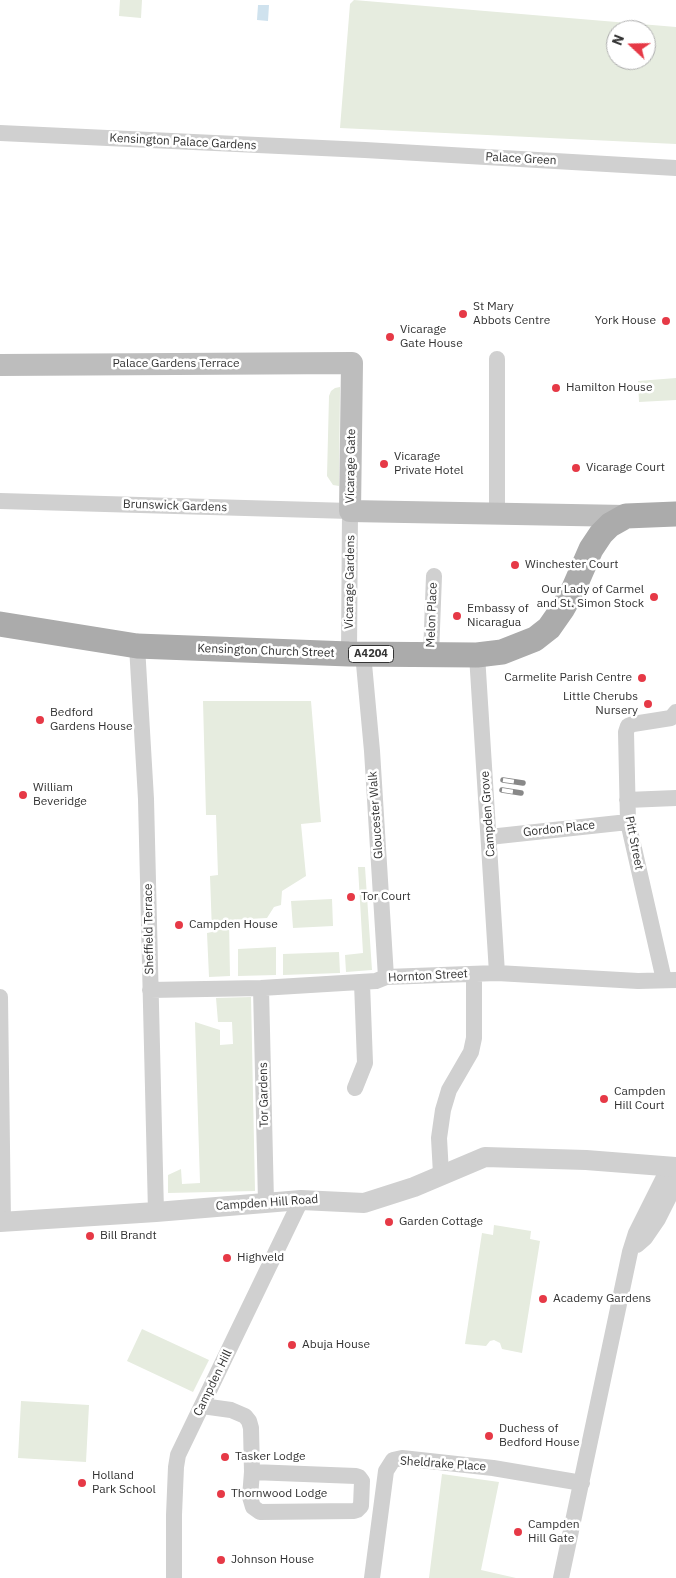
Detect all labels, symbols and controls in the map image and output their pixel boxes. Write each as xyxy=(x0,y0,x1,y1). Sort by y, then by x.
north arrow xyxy=(606,20,656,70)
text: N xyxy=(608,32,628,48)
street label: Kensington Palace Gardens xyxy=(109,131,257,153)
street label: Palace Green xyxy=(485,150,557,168)
place label: St Mary Abbots Centre xyxy=(473,300,550,328)
marker: St Mary Abbots Centre xyxy=(457,308,469,320)
place label: York House xyxy=(595,314,656,328)
marker: York House xyxy=(660,315,672,327)
place label: Vicarage Gate House xyxy=(400,323,463,351)
marker: Vicarage Gate House xyxy=(384,331,396,343)
street label: Palace Gardens Terrace xyxy=(112,357,240,371)
place label: Hamilton House xyxy=(566,381,653,395)
marker: Hamilton House xyxy=(550,382,562,394)
street label: Vicarage Gate xyxy=(343,429,359,503)
place label: Vicarage Private Hotel xyxy=(394,450,464,478)
marker: Vicarage Private Hotel xyxy=(378,458,390,470)
place label: Vicarage Court xyxy=(586,461,665,475)
marker: Vicarage Court xyxy=(570,462,582,474)
street label: Brunswick Gardens xyxy=(123,497,227,515)
street label: Vicarage Gardens xyxy=(342,535,358,629)
place label: Winchester Court xyxy=(525,558,618,572)
marker: Winchester Court xyxy=(509,559,521,571)
street label: Melon Place xyxy=(424,582,440,648)
place label: Our Lady of Carmel and St. Simon Stock xyxy=(537,583,644,611)
marker: Our Lady of Carmel and St. Simon Stock xyxy=(648,591,660,603)
place label: Embassy of Nicaragua xyxy=(467,602,529,630)
marker: Embassy of Nicaragua xyxy=(451,610,463,622)
street label: Kensington Church Street xyxy=(197,641,335,661)
road number: A4204 xyxy=(348,646,394,662)
place label: Carmelite Parish Centre xyxy=(504,671,632,685)
marker: Carmelite Parish Centre xyxy=(636,672,648,684)
place label: Little Cherubs Nursery xyxy=(563,690,638,718)
marker: Little Cherubs Nursery xyxy=(642,698,654,710)
place label: Bedford Gardens House xyxy=(50,706,133,734)
marker: Bedford Gardens House xyxy=(34,714,46,726)
street label: Gloucester Walk xyxy=(366,771,386,859)
street label: Campden Grove xyxy=(478,771,498,857)
place label: William Beveridge xyxy=(33,781,87,809)
marker: William Beveridge xyxy=(17,789,29,801)
street label: Pitt Street xyxy=(622,815,646,871)
street label: Gordon Place xyxy=(522,818,596,840)
street label: Sheffield Terrace xyxy=(141,883,157,975)
place label: Tor Court xyxy=(361,890,411,904)
marker: Tor Court xyxy=(345,891,357,903)
place label: Campden House xyxy=(189,918,278,932)
marker: Campden House xyxy=(173,919,185,931)
street label: Hornton Street xyxy=(388,967,468,985)
street label: Tor Gardens xyxy=(256,1062,272,1128)
place label: Campden Hill Court xyxy=(614,1085,666,1113)
marker: Campden Hill Court xyxy=(598,1093,610,1105)
street label: Campden Hill Road xyxy=(215,1192,319,1214)
place label: Garden Cottage xyxy=(399,1215,483,1229)
marker: Garden Cottage xyxy=(383,1216,395,1228)
place label: Bill Brandt xyxy=(100,1229,157,1243)
marker: Bill Brandt xyxy=(84,1230,96,1242)
place label: Highveld xyxy=(237,1251,284,1265)
marker: Highveld xyxy=(221,1252,233,1264)
place label: Academy Gardens xyxy=(553,1292,651,1306)
marker: Academy Gardens xyxy=(537,1293,549,1305)
place label: Abuja House xyxy=(302,1338,370,1352)
marker: Abuja House xyxy=(286,1339,298,1351)
street label: Campden Hill xyxy=(191,1347,235,1419)
place label: Duchess of Bedford House xyxy=(499,1422,580,1450)
marker: Duchess of Bedford House xyxy=(483,1430,495,1442)
place label: Tasker Lodge xyxy=(235,1450,306,1464)
marker: Tasker Lodge xyxy=(219,1451,231,1463)
street label: Sheldrake Place xyxy=(399,1454,487,1474)
place label: Holland Park School xyxy=(92,1469,156,1497)
marker: Holland Park School xyxy=(76,1477,88,1489)
place label: Thornwood Lodge xyxy=(231,1487,327,1501)
marker: Thornwood Lodge xyxy=(215,1488,227,1500)
place label: Campden Hill Gate xyxy=(528,1518,580,1546)
marker: Campden Hill Gate xyxy=(512,1526,524,1538)
place label: Johnson House xyxy=(231,1553,314,1567)
marker: Johnson House xyxy=(215,1554,227,1566)

